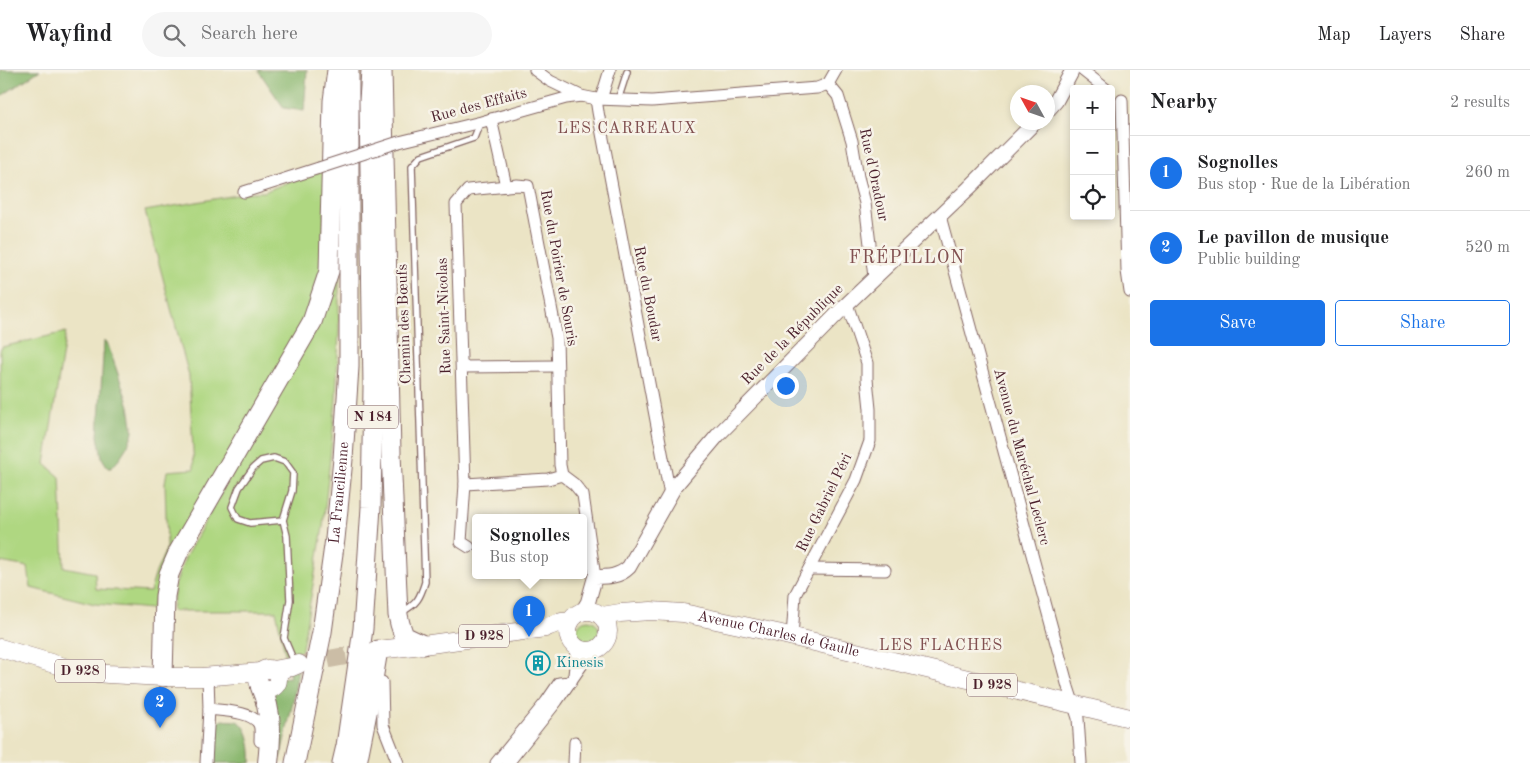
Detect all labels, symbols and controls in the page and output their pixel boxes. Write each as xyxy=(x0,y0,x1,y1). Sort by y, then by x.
search box xyxy=(142,12,492,57)
icon: search xyxy=(160,21,188,49)
text: Wayfind xyxy=(25,23,112,47)
text: Search here xyxy=(200,25,298,44)
text: Map xyxy=(1317,26,1351,44)
text: Layers xyxy=(1379,26,1431,44)
text: Share xyxy=(1459,26,1505,44)
north arrow xyxy=(1010,85,1055,130)
map controls xyxy=(1070,85,1115,220)
button: + xyxy=(1070,85,1115,130)
street label: Rue des Effaits xyxy=(429,86,529,126)
text: Nearby xyxy=(1150,92,1218,113)
text: 2 results xyxy=(1450,95,1510,111)
district label: LES CARREAUX xyxy=(557,121,697,137)
street label: Rue d'Oradour xyxy=(856,127,890,223)
button: − xyxy=(1070,130,1115,175)
text: Sognolles xyxy=(1197,154,1278,173)
text: 1 xyxy=(1161,165,1171,181)
text: 260 m xyxy=(1465,165,1510,181)
button: locate xyxy=(1070,175,1115,220)
text: Bus stop · Rue de la Libération xyxy=(1197,177,1411,193)
street label: Rue du Poirier de Souris xyxy=(537,189,579,347)
text: Le pavillon de musique xyxy=(1197,229,1389,248)
text: 2 xyxy=(1161,240,1171,256)
text: 520 m xyxy=(1465,240,1510,256)
street label: Rue du Boudar xyxy=(630,245,664,343)
district label: FRÉPILLON xyxy=(849,245,965,267)
text: Public building xyxy=(1197,252,1300,268)
street label: Rue Saint-Nicolas xyxy=(435,257,455,375)
street label: Chemin des Bœufs xyxy=(395,264,415,384)
street label: Rue de la République xyxy=(740,282,846,388)
button: Save xyxy=(1150,300,1325,346)
button: Share xyxy=(1335,300,1510,346)
street label: Avenue du Maréchal Leclerc xyxy=(990,367,1052,547)
your location xyxy=(773,373,799,399)
road number: N 184 xyxy=(348,406,398,428)
street label: La Francilienne xyxy=(327,441,352,545)
street label: Rue Gabriel Péri xyxy=(795,451,855,555)
popup xyxy=(472,514,587,579)
text: Sognolles xyxy=(489,527,570,546)
text: Bus stop xyxy=(489,550,549,566)
pin: 1 xyxy=(513,596,545,637)
street label: Avenue Charles de Gaulle xyxy=(696,609,861,660)
road number: D 928 xyxy=(459,624,509,648)
district label: LES FLACHES xyxy=(879,638,1003,654)
building icon: Kinesis xyxy=(525,650,551,676)
place label: Kinesis xyxy=(556,656,603,671)
road number: D 928 xyxy=(55,660,105,682)
road number: D 928 xyxy=(967,674,1017,696)
pin: 2 xyxy=(144,687,176,728)

